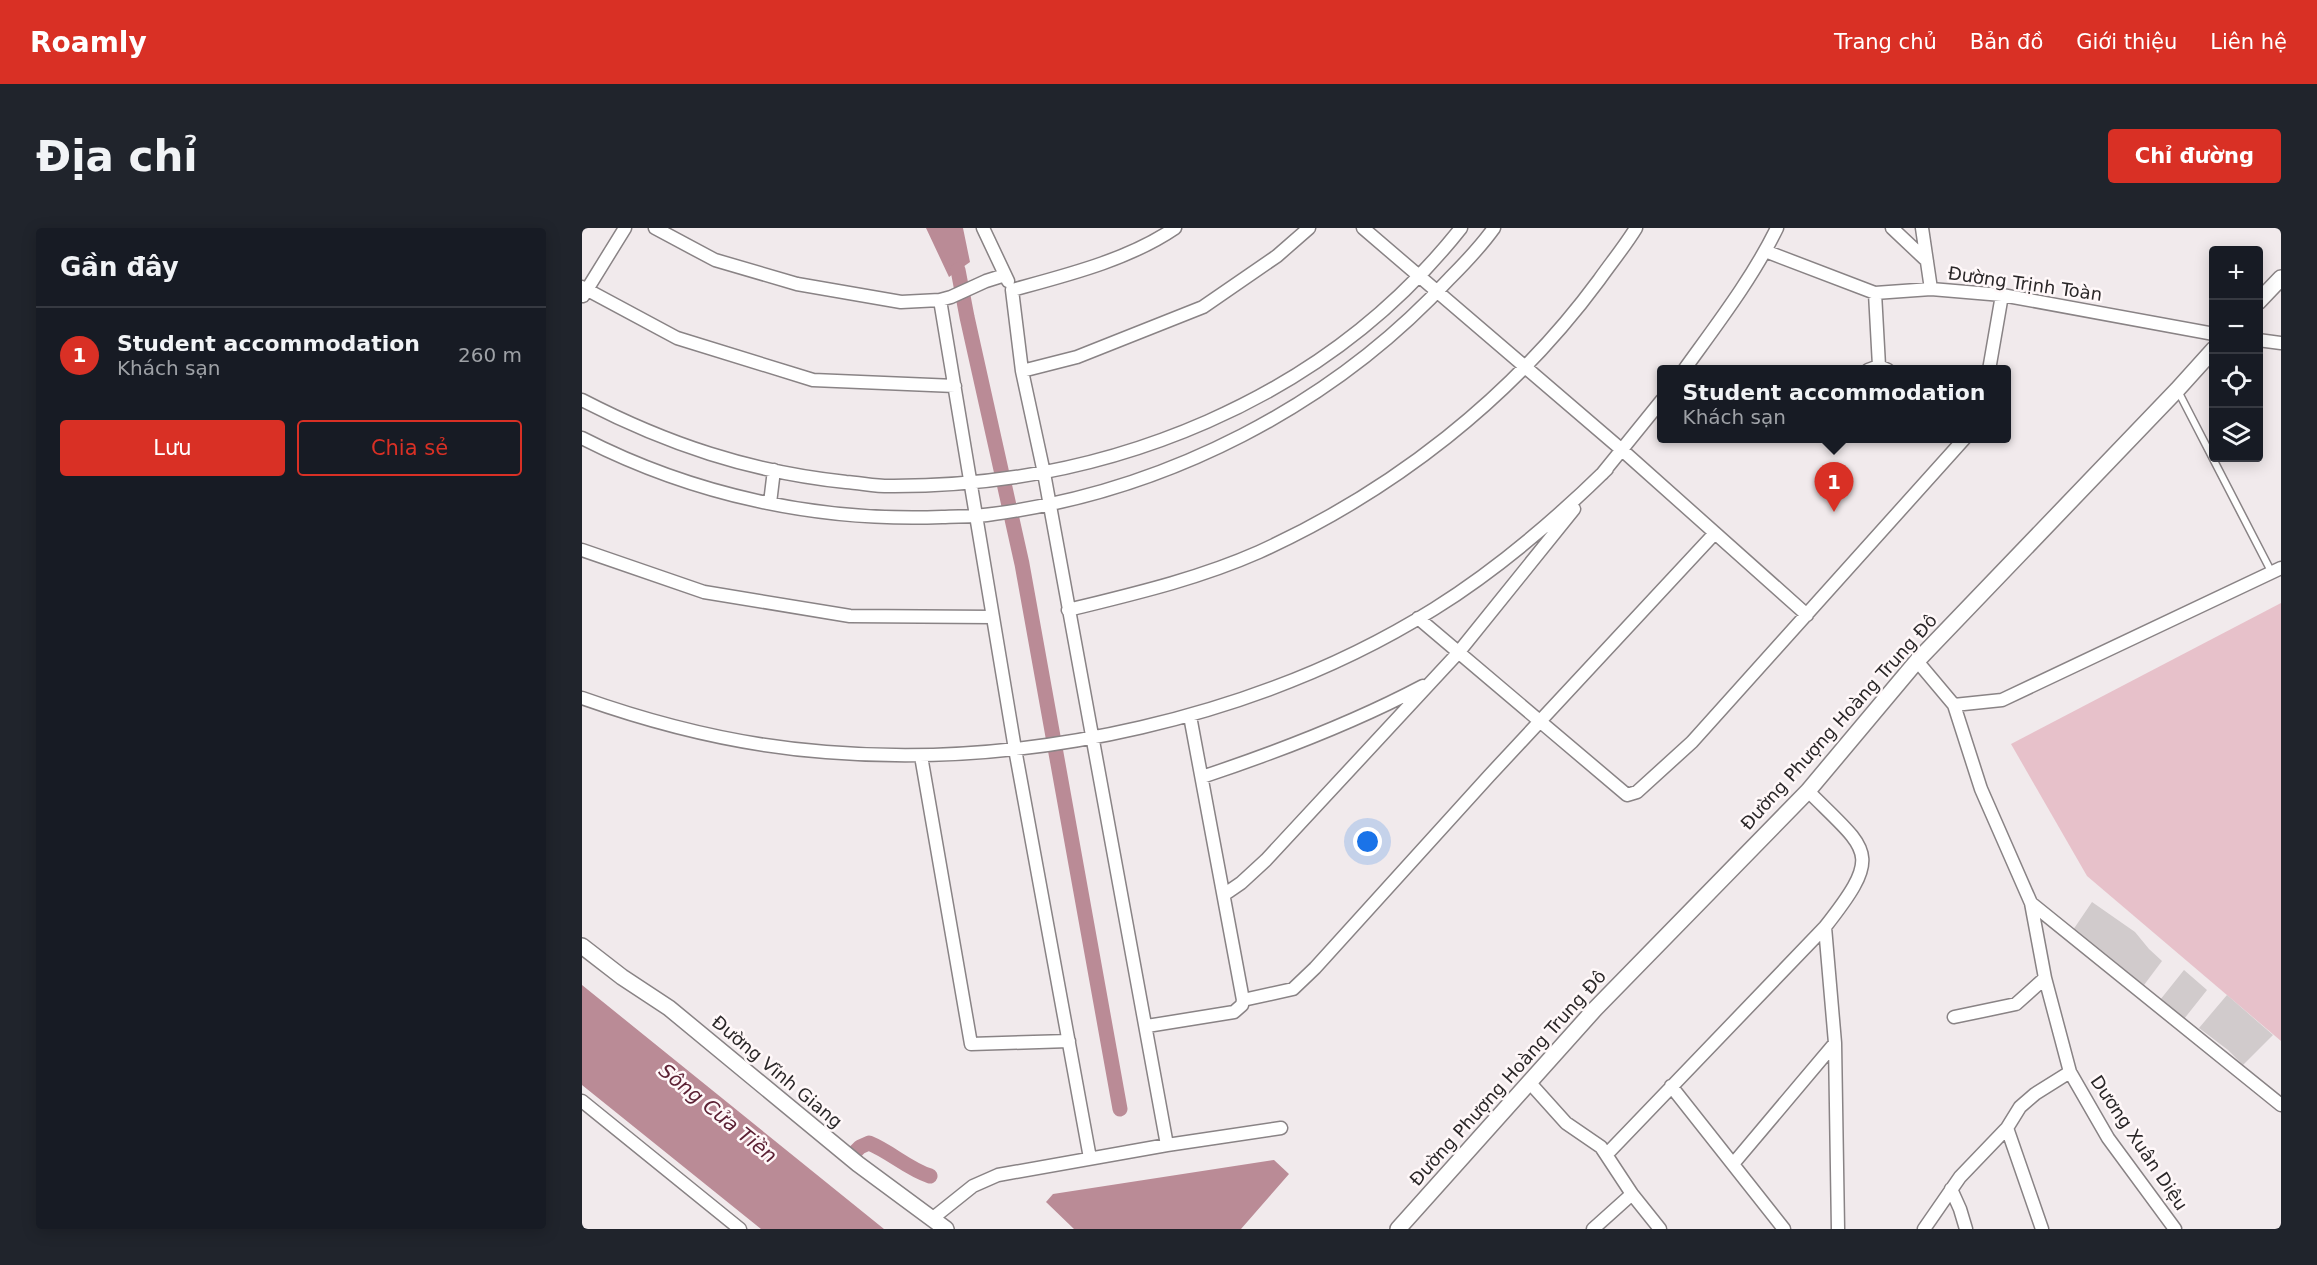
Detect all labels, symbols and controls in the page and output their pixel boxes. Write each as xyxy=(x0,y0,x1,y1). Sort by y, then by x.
text: Roamly xyxy=(30,26,147,59)
text: Trang chủ xyxy=(1834,30,1937,54)
text: Bản đồ xyxy=(1970,30,2043,54)
text: Giới thiệu xyxy=(2076,30,2177,54)
text: Liên hệ xyxy=(2210,30,2287,54)
button: Chỉ đường xyxy=(2108,129,2281,183)
text: Địa chỉ xyxy=(36,132,198,181)
map controls xyxy=(2209,246,2263,462)
button: + xyxy=(2209,246,2263,300)
text: Gần đây xyxy=(60,252,179,282)
street label: Đường Trịnh Toàn xyxy=(1947,262,2104,305)
button: − xyxy=(2209,300,2263,354)
text: Student accommodation xyxy=(117,331,420,356)
text: 1 xyxy=(73,343,86,367)
text: 260 m xyxy=(458,343,522,367)
button: locate xyxy=(2209,354,2263,408)
text: Khách sạn xyxy=(117,356,220,380)
popup xyxy=(1657,365,2011,443)
text: Student accommodation xyxy=(1683,380,1985,405)
text: Khách sạn xyxy=(1683,405,1786,429)
button: layers xyxy=(2209,408,2263,462)
button: Lưu xyxy=(60,420,285,476)
button: Chia sẻ xyxy=(297,420,522,476)
pin: 1 xyxy=(1814,462,1854,512)
street label: Đường Phượng Hoàng Trung Đô xyxy=(1736,609,1941,834)
your location xyxy=(1353,827,1382,856)
street label: Đường Phượng Hoàng Trung Đô xyxy=(1405,965,1610,1190)
street label: Đường Vĩnh Giang xyxy=(708,1011,847,1132)
water label: Sông Cửa Tiền xyxy=(654,1058,782,1168)
street label: Dương Xuân Diệu xyxy=(2087,1071,2192,1214)

